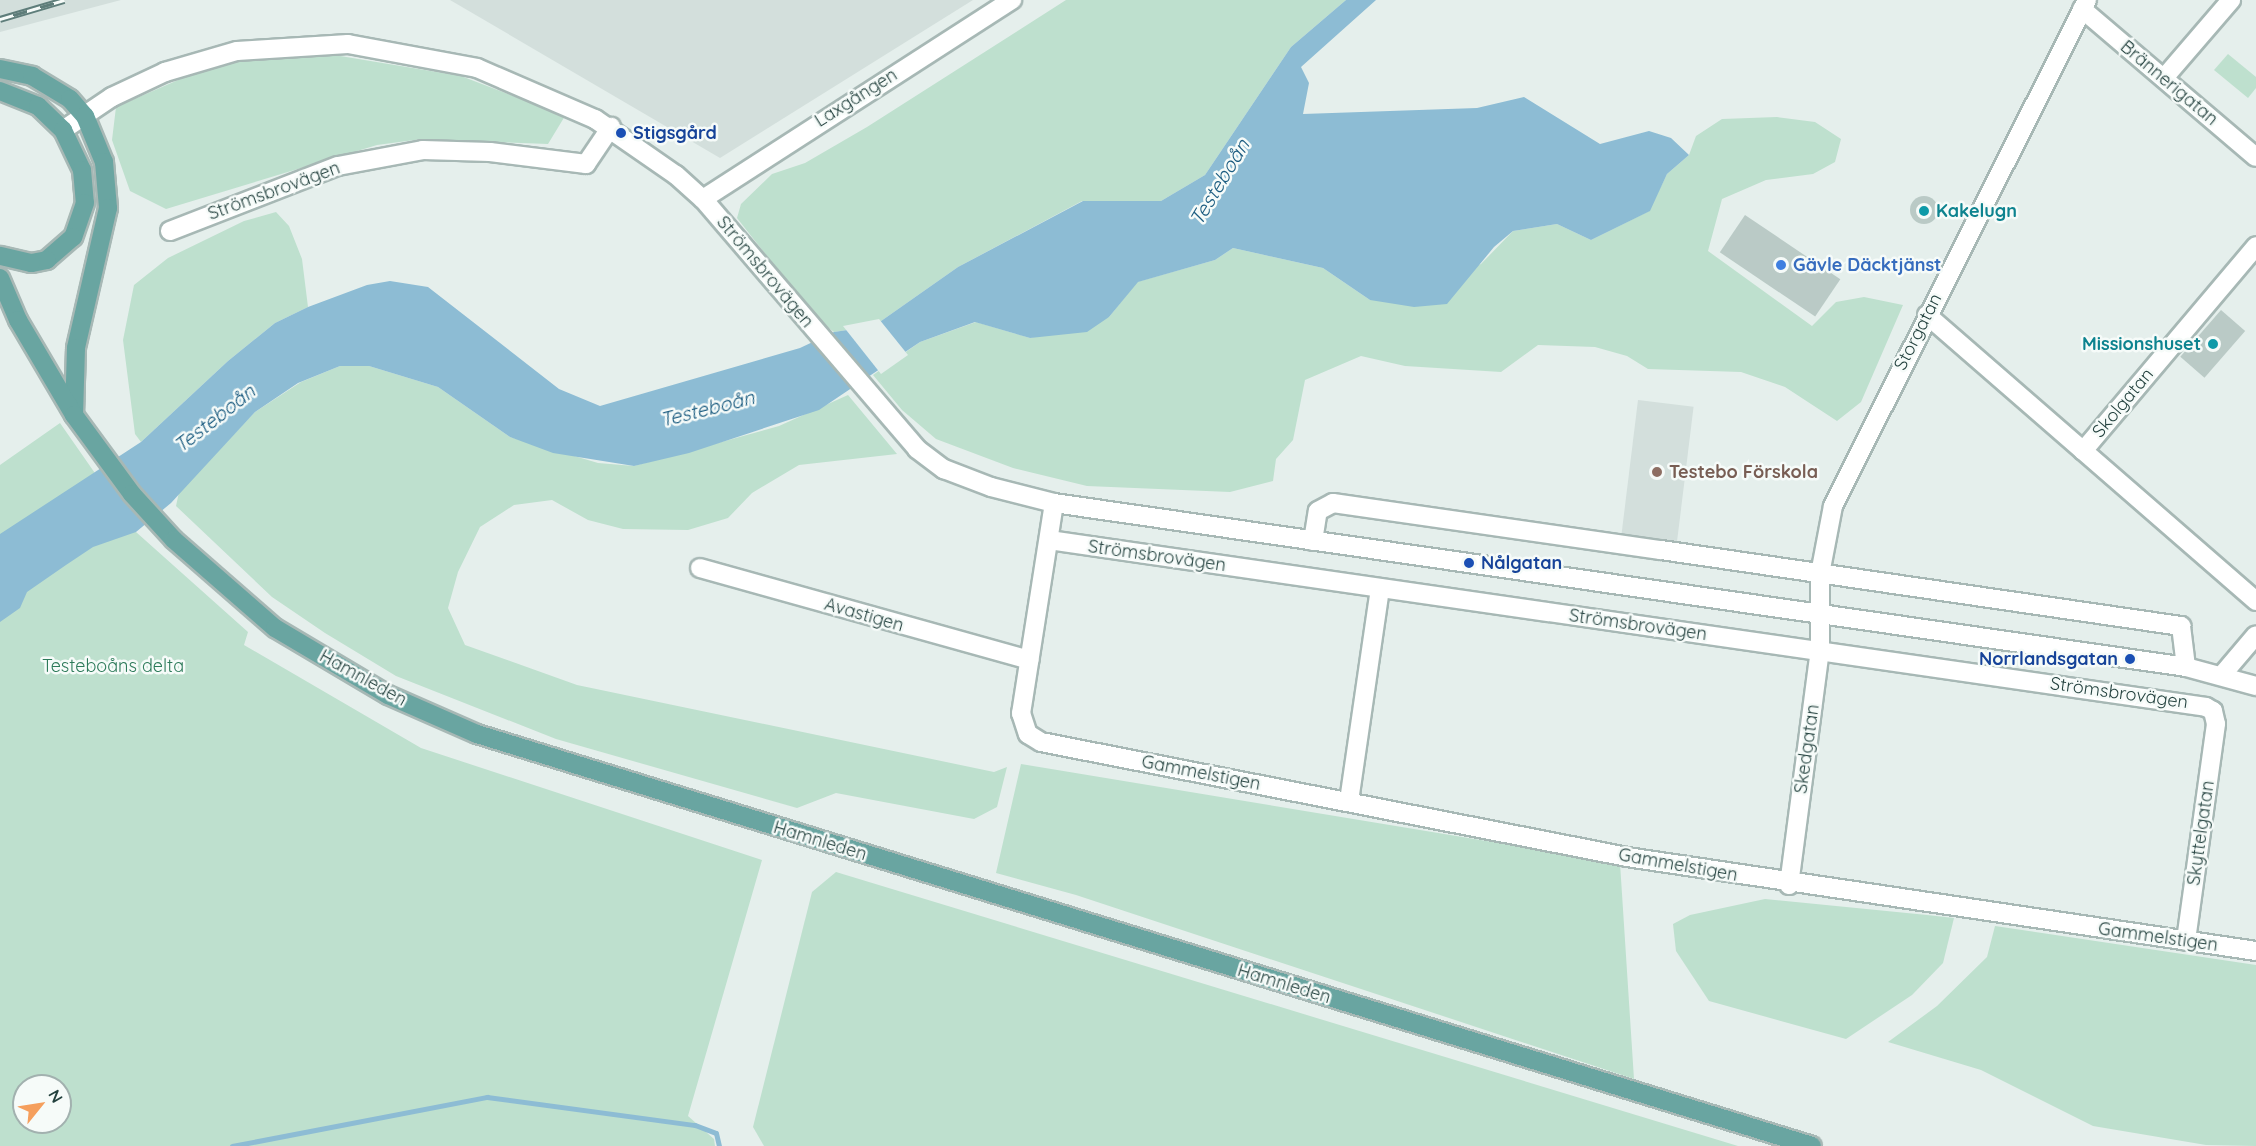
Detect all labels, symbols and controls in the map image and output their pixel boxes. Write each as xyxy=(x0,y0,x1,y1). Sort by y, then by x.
street label: Brännerigatan xyxy=(2116,36,2222,130)
street label: Laxgången xyxy=(811,64,901,132)
place label: Stigsgård xyxy=(633,122,717,144)
marker: Stigsgård xyxy=(614,126,628,140)
water label: Testeboån xyxy=(1184,135,1254,229)
street label: Strömsbrovägen xyxy=(205,157,343,225)
place label: Kakelugn xyxy=(1936,200,2017,222)
marker: Kakelugn xyxy=(1917,204,1931,218)
street label: Strömsbrovägen xyxy=(712,212,818,332)
place label: Gävle Däcktjänst xyxy=(1793,254,1941,276)
marker: Gävle Däcktjänst xyxy=(1774,258,1788,272)
street label: Storgatan xyxy=(1890,290,1946,374)
place label: Missionshuset xyxy=(2082,333,2201,355)
marker: Missionshuset xyxy=(2206,337,2220,351)
street label: Skolgatan xyxy=(2088,364,2158,442)
water label: Testeboån xyxy=(169,379,259,457)
water label: Testeboån xyxy=(657,385,757,431)
place label: Testebo Förskola xyxy=(1669,461,1818,483)
marker: Testebo Förskola xyxy=(1650,465,1664,479)
street label: Strömsbrovägen xyxy=(1087,536,1227,576)
place label: Nålgatan xyxy=(1481,552,1562,574)
marker: Nålgatan xyxy=(1462,556,1476,570)
street label: Avastigen xyxy=(822,593,906,637)
street label: Strömsbrovägen xyxy=(1568,605,1708,645)
street label: Hamnleden xyxy=(316,645,410,711)
place label: Norrlandsgatan xyxy=(1979,648,2118,670)
marker: Norrlandsgatan xyxy=(2123,652,2137,666)
park label: Testeboåns delta xyxy=(42,655,184,677)
street label: Strömsbrovägen xyxy=(2049,673,2189,713)
street label: Skedgatan xyxy=(1790,703,1824,795)
street label: Gammelstigen xyxy=(1140,751,1262,795)
street label: Skyttelgatan xyxy=(2183,779,2219,887)
street label: Hamnleden xyxy=(771,817,869,865)
street label: Gammelstigen xyxy=(1617,844,1739,886)
street label: Gammelstigen xyxy=(2097,918,2219,956)
street label: Hamnleden xyxy=(1235,960,1333,1008)
north arrow xyxy=(12,1074,72,1134)
text: N xyxy=(44,1086,67,1106)

